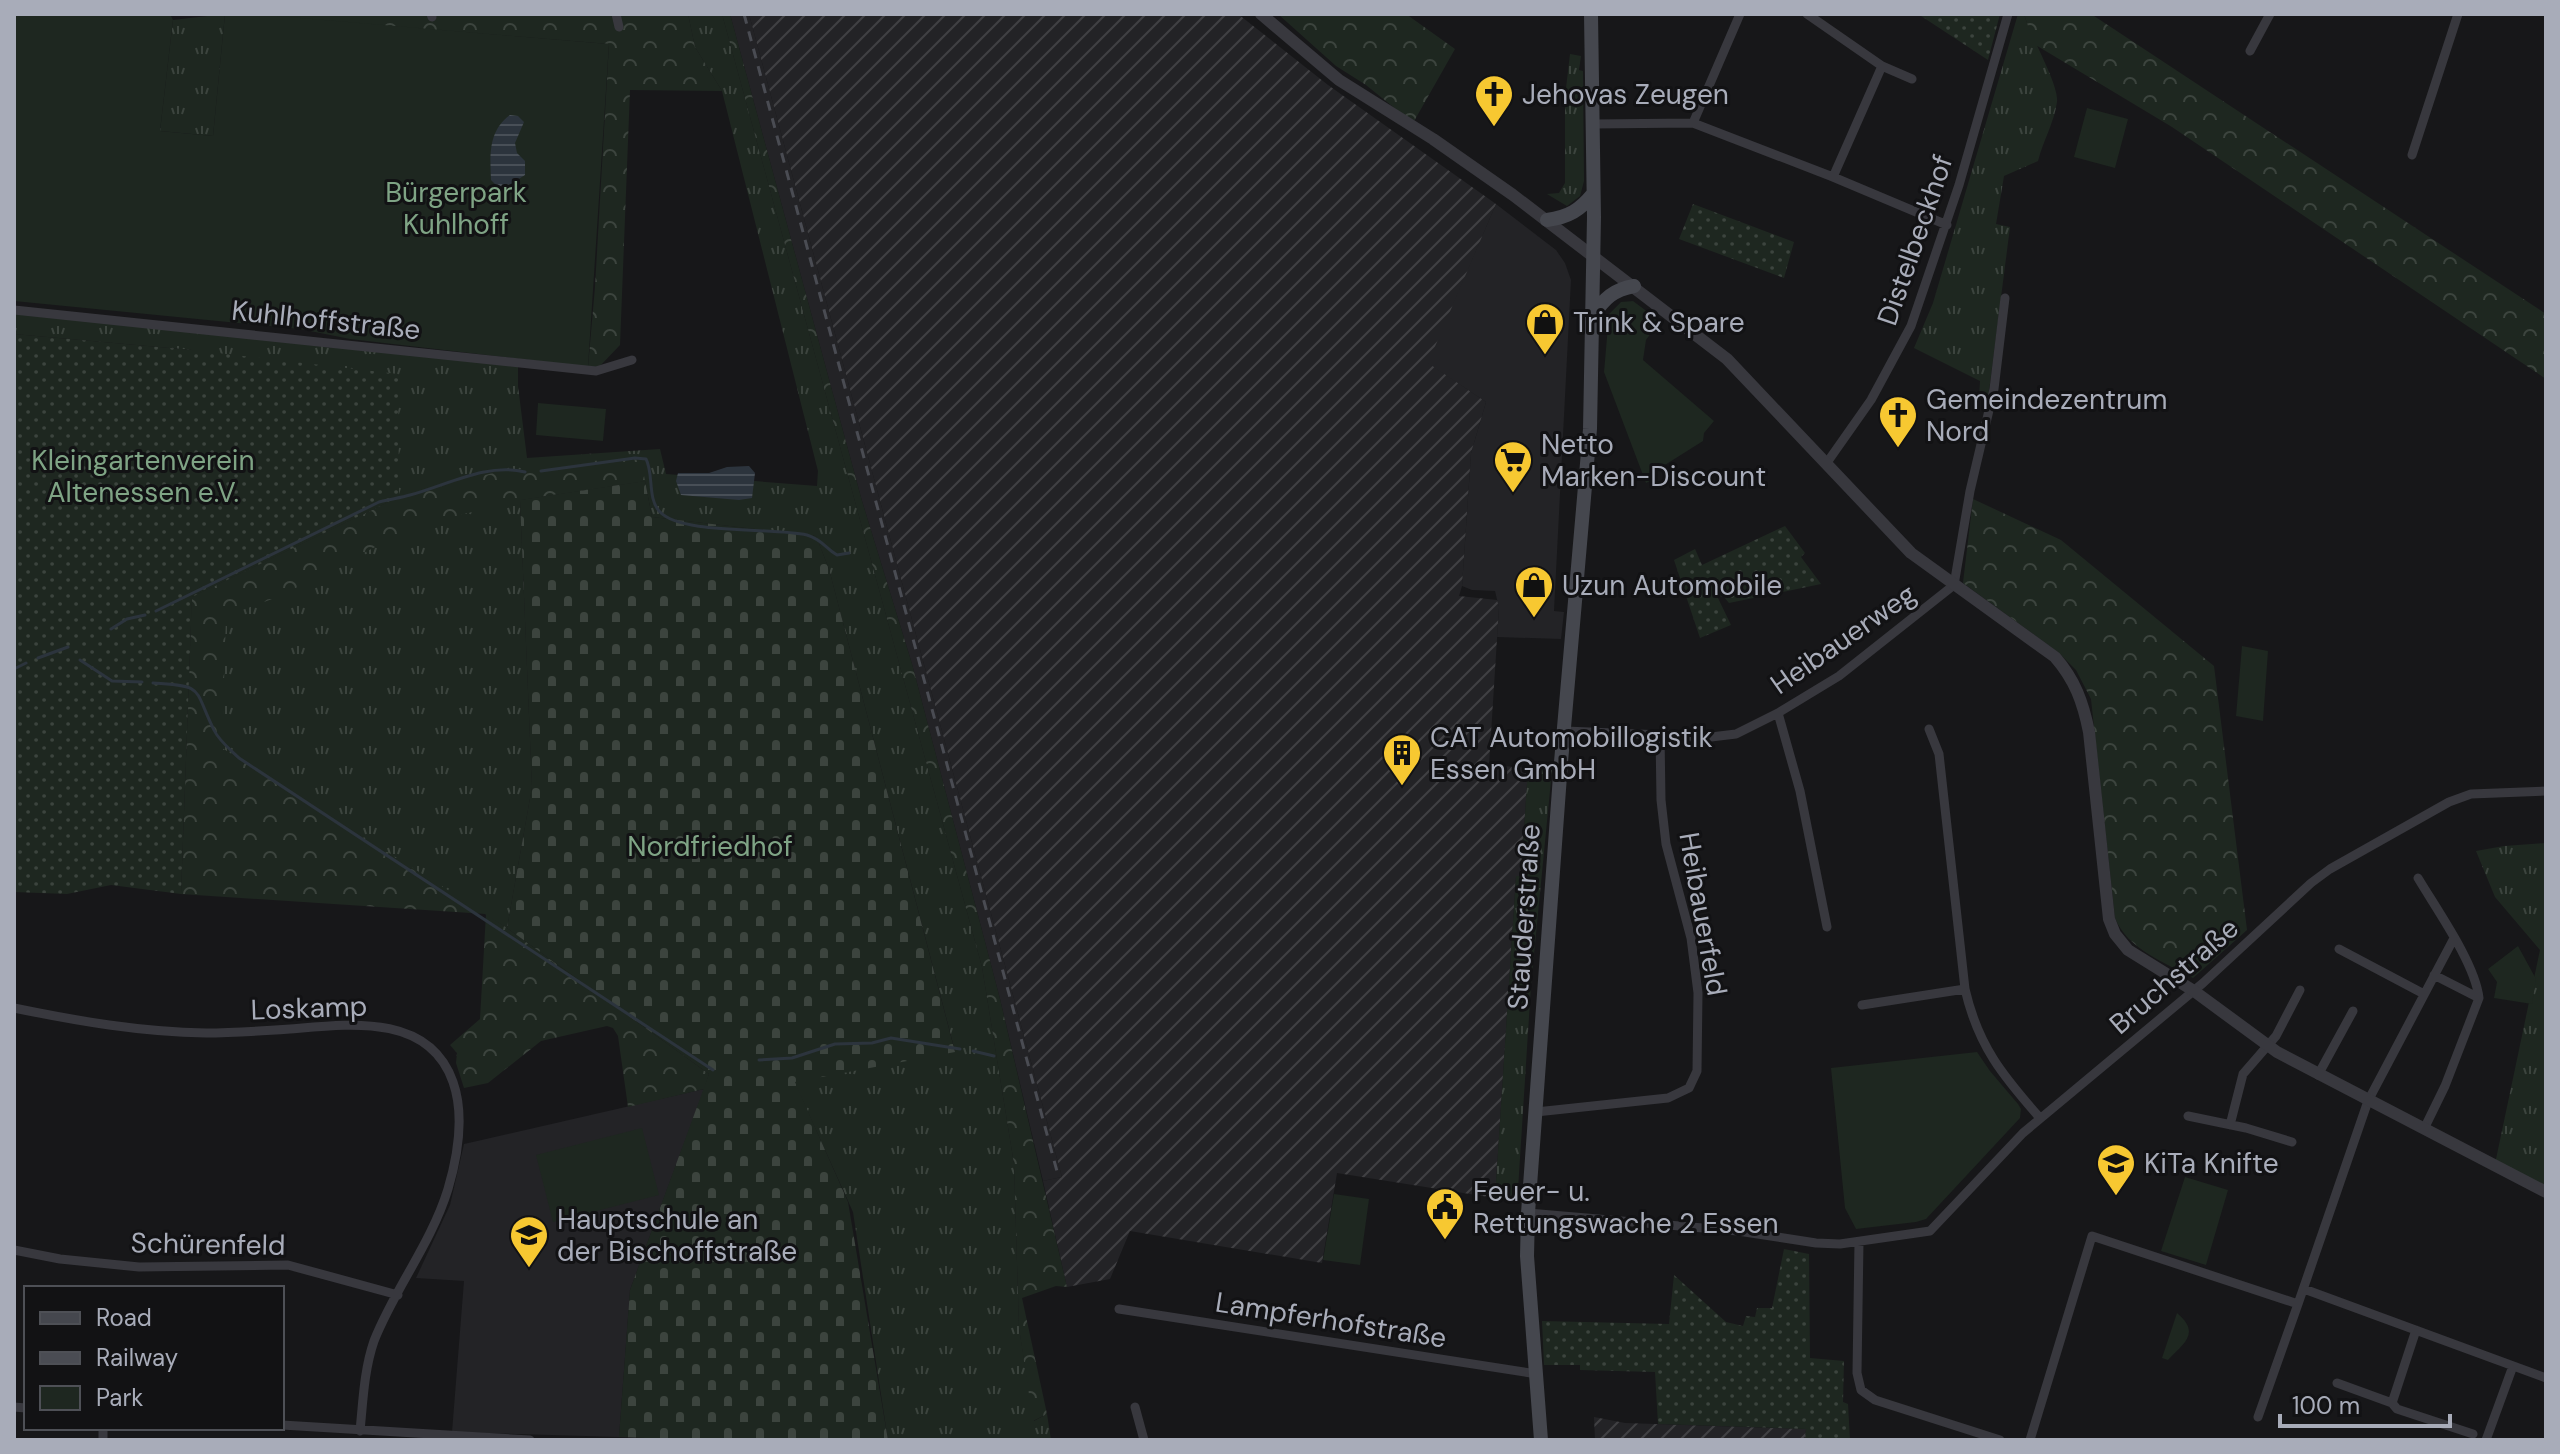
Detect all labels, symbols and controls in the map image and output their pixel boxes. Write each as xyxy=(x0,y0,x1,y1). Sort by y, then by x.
church icon: Jehovas Zeugen xyxy=(1473,73,1515,128)
place label: Jehovas Zeugen xyxy=(1522,76,1729,113)
street label: Distelbeckhof xyxy=(1869,150,1961,330)
park label: Bürgerpark Kuhlhoff xyxy=(385,174,527,243)
street label: Kuhlhoffstraße xyxy=(230,292,422,348)
shop icon: Trink & Spare xyxy=(1524,301,1566,356)
place label: Trink & Spare xyxy=(1573,304,1745,341)
place label: Gemeindezentrum Nord xyxy=(1926,381,2167,450)
church icon: Gemeindezentrum Nord xyxy=(1877,394,1919,449)
place label: Netto Marken-Discount xyxy=(1541,426,1766,495)
supermarket icon: Netto Marken-Discount xyxy=(1492,439,1534,494)
park label: Kleingartenverein Altenessen e.V. xyxy=(31,442,255,511)
shop icon: Uzun Automobile xyxy=(1513,564,1555,619)
place label: Uzun Automobile xyxy=(1562,567,1782,604)
street label: Heibauerweg xyxy=(1763,575,1923,703)
place label: CAT Automobillogistik Essen GmbH xyxy=(1430,719,1713,788)
building icon: CAT Automobillogistik Essen GmbH xyxy=(1381,732,1423,787)
street label: Stauderstraße xyxy=(1499,823,1549,1011)
park label: Nordfriedhof xyxy=(627,828,793,865)
street label: Heibauerfeld xyxy=(1670,829,1736,999)
street label: Bruchstraße xyxy=(2102,910,2246,1042)
street label: Loskamp xyxy=(250,987,368,1029)
school or university icon: KiTa Knifte xyxy=(2095,1142,2137,1197)
place label: KiTa Knifte xyxy=(2144,1145,2279,1182)
place label: Feuer- u. Rettungswache 2 Essen xyxy=(1473,1173,1778,1242)
public building icon: Feuer- u. Rettungswache 2 Essen xyxy=(1424,1186,1466,1241)
place label: Hauptschule an der Bischoffstraße xyxy=(557,1201,797,1270)
school or university icon: Hauptschule an der Bischoffstraße xyxy=(508,1214,550,1269)
street label: Schürenfeld xyxy=(130,1224,286,1264)
street label: Lampferhofstraße xyxy=(1213,1283,1449,1357)
legend xyxy=(24,1286,284,1430)
text: Road xyxy=(96,1302,152,1333)
text: Railway xyxy=(96,1342,178,1373)
scale bar xyxy=(2280,1378,2450,1428)
text: Park xyxy=(96,1382,143,1413)
text: 100 m xyxy=(2292,1390,2360,1421)

